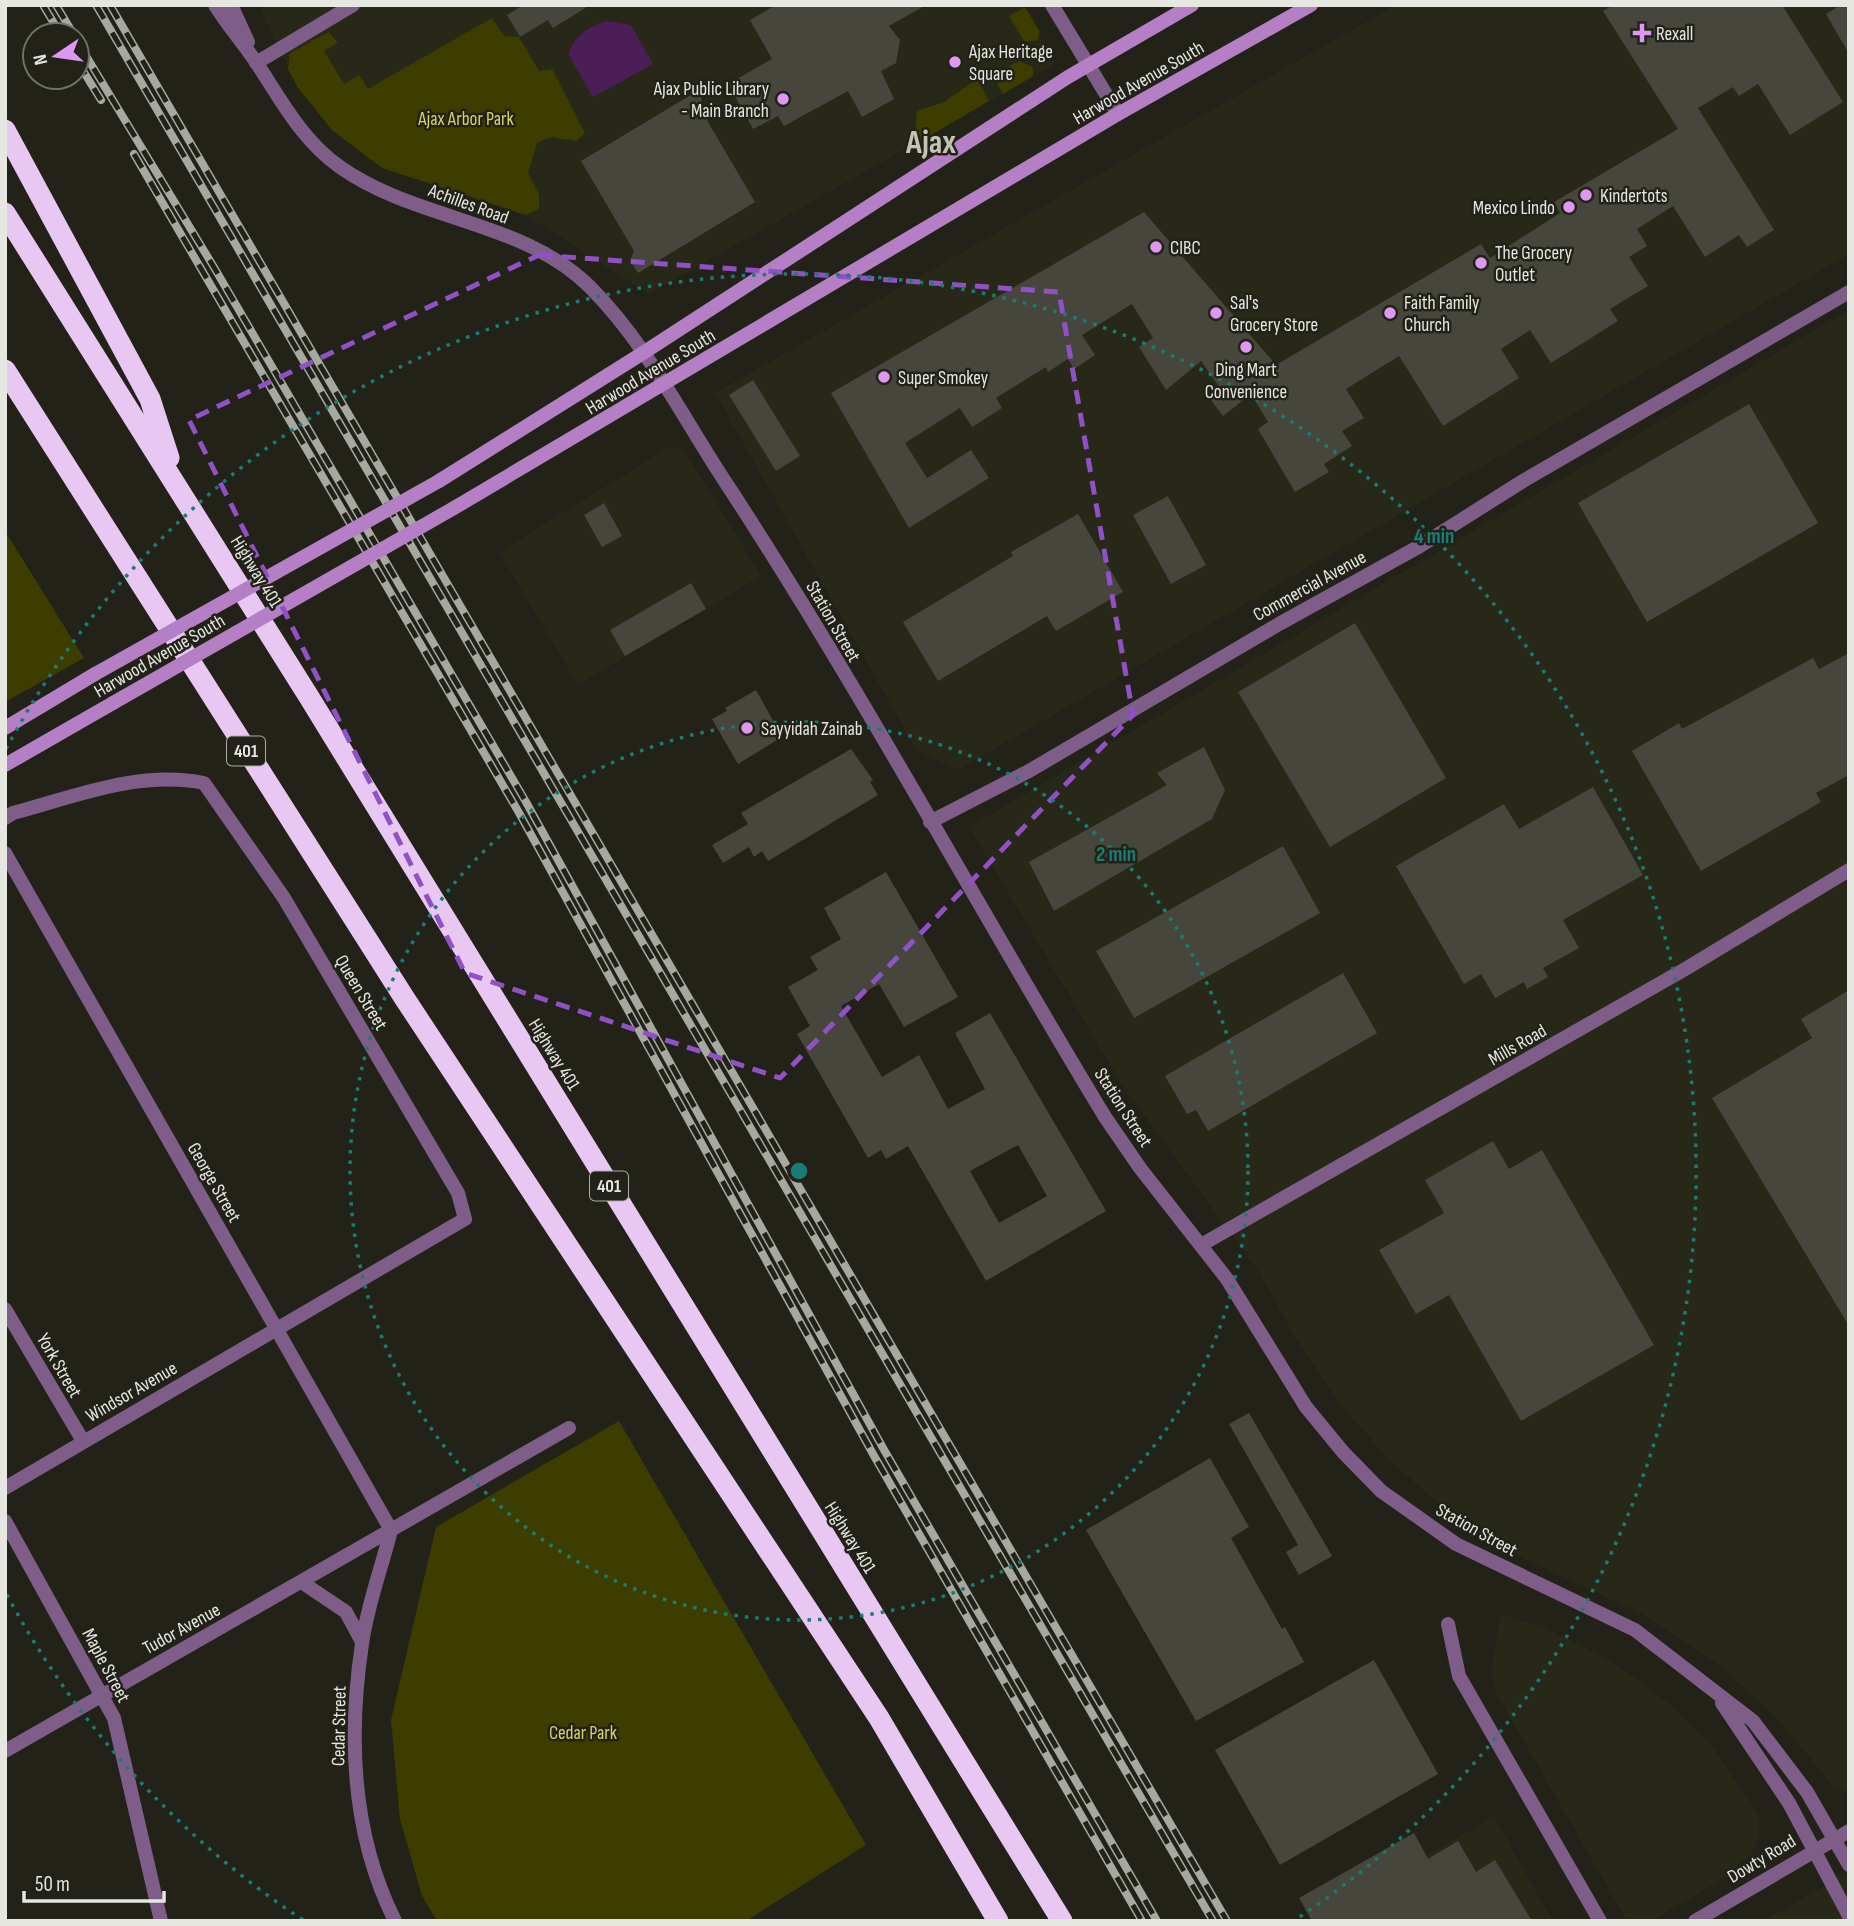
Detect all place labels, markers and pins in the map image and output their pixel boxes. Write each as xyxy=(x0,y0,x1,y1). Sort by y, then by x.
place label: Rexall xyxy=(1656,23,1693,46)
marker: Rexall xyxy=(1634,25,1650,41)
place label: Ajax Heritage Square xyxy=(968,41,1053,86)
marker: Ajax Heritage Square xyxy=(947,54,963,70)
place label: Ajax Public Library - Main Branch xyxy=(653,78,770,123)
marker: Ajax Public Library - Main Branch xyxy=(775,91,791,107)
place label: Kindertots xyxy=(1600,185,1668,208)
marker: Kindertots xyxy=(1578,187,1594,203)
place label: Mexico Lindo xyxy=(1473,197,1555,220)
marker: Mexico Lindo xyxy=(1561,199,1577,215)
place label: CIBC xyxy=(1170,237,1201,260)
marker: CIBC xyxy=(1148,239,1164,255)
place label: The Grocery Outlet xyxy=(1495,242,1573,287)
marker: The Grocery Outlet xyxy=(1473,255,1489,271)
place label: Sal's Grocery Store xyxy=(1230,292,1318,337)
place label: Faith Family Church xyxy=(1404,292,1480,337)
marker: Sal's Grocery Store xyxy=(1208,305,1224,321)
marker: Faith Family Church xyxy=(1382,305,1398,321)
marker: Ding Mart Convenience xyxy=(1238,339,1254,355)
place label: Ding Mart Convenience xyxy=(1205,359,1287,404)
place label: Super Smokey xyxy=(898,367,989,390)
marker: Super Smokey xyxy=(876,369,892,385)
place label: Sayyidah Zainab xyxy=(761,718,863,741)
marker: Sayyidah Zainab xyxy=(739,720,755,736)
centre of rings xyxy=(787,1159,811,1183)

